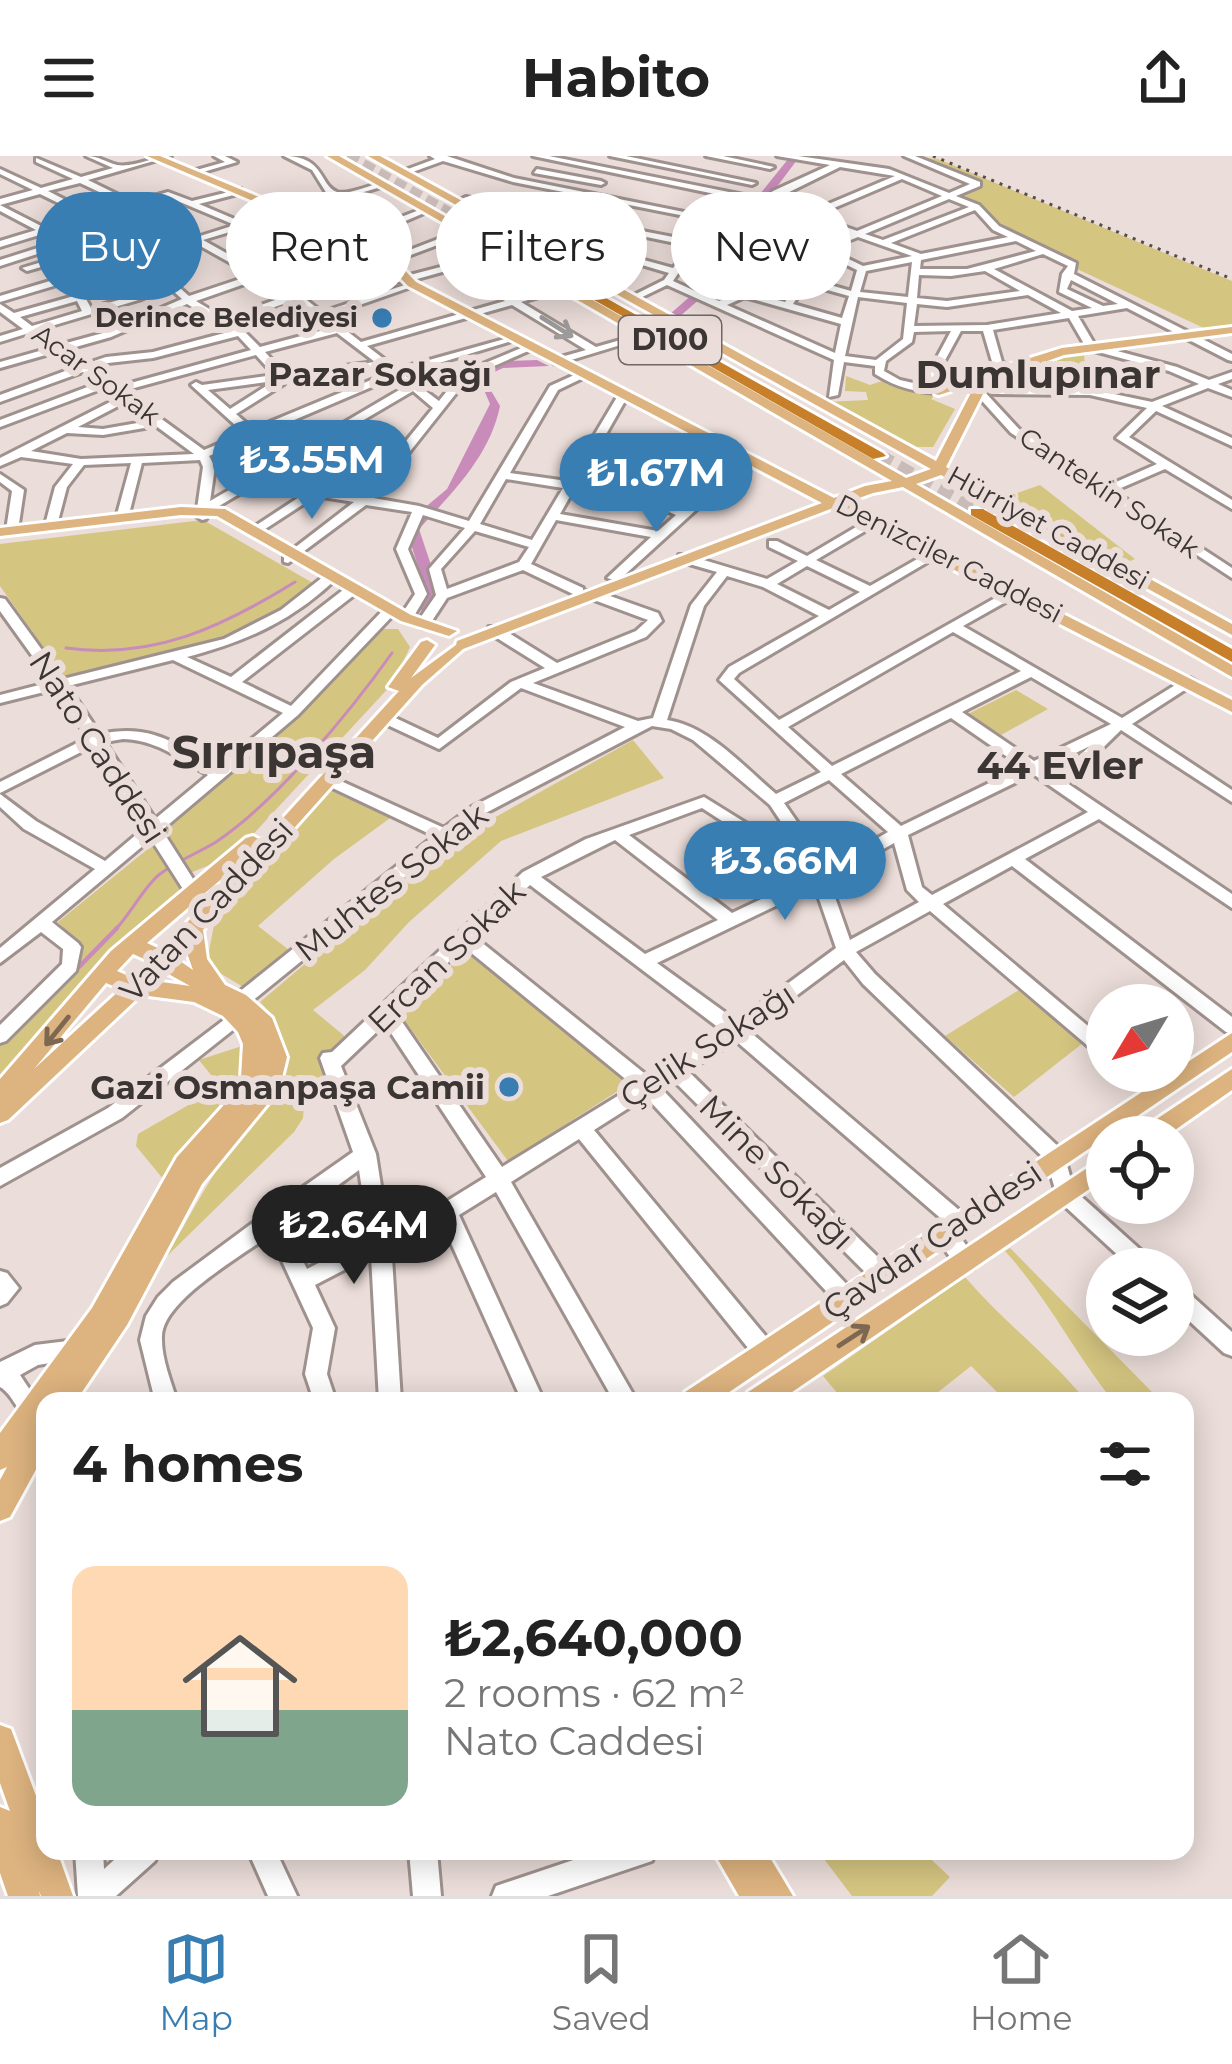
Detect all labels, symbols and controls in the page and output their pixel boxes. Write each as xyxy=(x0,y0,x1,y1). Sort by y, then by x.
icon: menu xyxy=(36,45,102,111)
text: Habito xyxy=(522,45,710,111)
icon: share xyxy=(1130,45,1196,111)
chip: Buy xyxy=(36,192,202,300)
chip: Rent xyxy=(226,192,412,300)
chip: Filters xyxy=(436,192,647,300)
chip: New xyxy=(671,192,851,300)
place label: Derince Belediyesi xyxy=(95,301,358,334)
marker: Derince Belediyesi xyxy=(369,305,395,331)
one-way arrow xyxy=(540,314,574,339)
road number: D100 xyxy=(619,316,721,364)
street label: Acar Sokak xyxy=(26,317,167,432)
district label: Dumlupınar xyxy=(916,350,1160,398)
district label: Pazar Sokağı xyxy=(268,354,492,394)
pin: ₺3.55M xyxy=(214,420,410,522)
street label: Cantekin Sokak xyxy=(1013,420,1206,565)
pin: ₺1.67M xyxy=(558,433,754,535)
text: ₺3.55M xyxy=(239,435,385,483)
text: ₺1.67M xyxy=(587,448,725,496)
street label: Hürriyet Caddesi xyxy=(942,459,1155,597)
street label: Denizciler Caddesi xyxy=(831,487,1068,630)
street label: Nato Caddesi xyxy=(21,644,175,850)
district label: Sırrıpaşa xyxy=(172,724,376,779)
district label: 44 Evler xyxy=(976,741,1144,789)
street label: Muhtes Sokak xyxy=(287,794,495,970)
street label: Vatan Caddesi xyxy=(111,810,301,1010)
pin: ₺3.66M xyxy=(687,821,883,923)
text: ₺3.66M xyxy=(711,836,859,884)
street label: Ercan Sokak xyxy=(359,871,533,1041)
street label: Çelik Sokağı xyxy=(612,974,802,1116)
north arrow xyxy=(1086,984,1194,1092)
map controls xyxy=(1086,984,1194,1356)
one-way arrow xyxy=(45,1014,71,1046)
place label: Gazi Osmanpaşa Camii xyxy=(90,1067,485,1107)
marker: Gazi Osmanpaşa Camii xyxy=(496,1074,522,1100)
street label: Mine Sokağı xyxy=(691,1086,863,1258)
button: locate xyxy=(1086,1116,1194,1224)
street label: Çavdar Caddesi xyxy=(815,1152,1049,1328)
pin: ₺2.64M xyxy=(256,1185,452,1287)
text: ₺2.64M xyxy=(279,1200,429,1248)
button: layers xyxy=(1086,1248,1194,1356)
one-way arrow xyxy=(837,1324,871,1349)
icon: filters xyxy=(1092,1431,1158,1497)
text: 4 homes xyxy=(72,1433,303,1495)
text: ₺2,640,000 xyxy=(444,1607,743,1669)
icon: home xyxy=(168,1614,312,1758)
text: 2 rooms · 62 m² xyxy=(444,1669,745,1717)
text: Nato Caddesi xyxy=(444,1717,705,1765)
tab: Map xyxy=(160,1926,233,2038)
tab: Saved xyxy=(552,1926,651,2038)
tab: Home xyxy=(970,1926,1072,2038)

